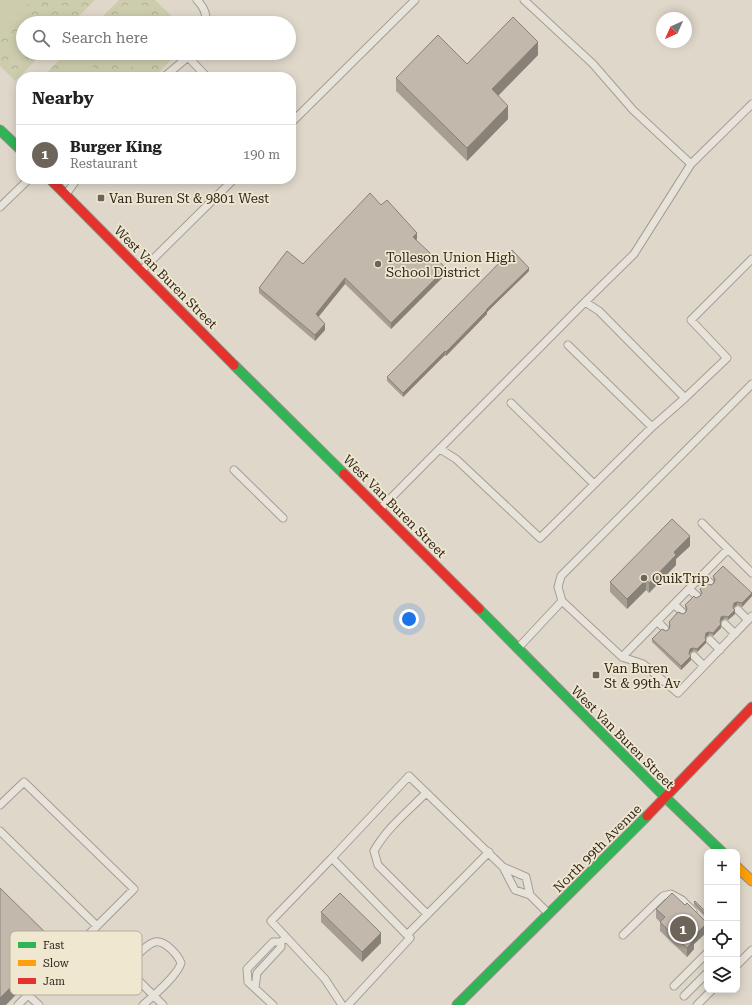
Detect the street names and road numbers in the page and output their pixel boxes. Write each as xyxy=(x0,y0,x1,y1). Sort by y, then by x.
street label: West Van Buren Street xyxy=(111,223,220,332)
street label: West Van Buren Street xyxy=(340,452,449,561)
street label: West Van Buren Street xyxy=(568,683,677,792)
street label: North 99th Avenue xyxy=(550,801,644,895)

